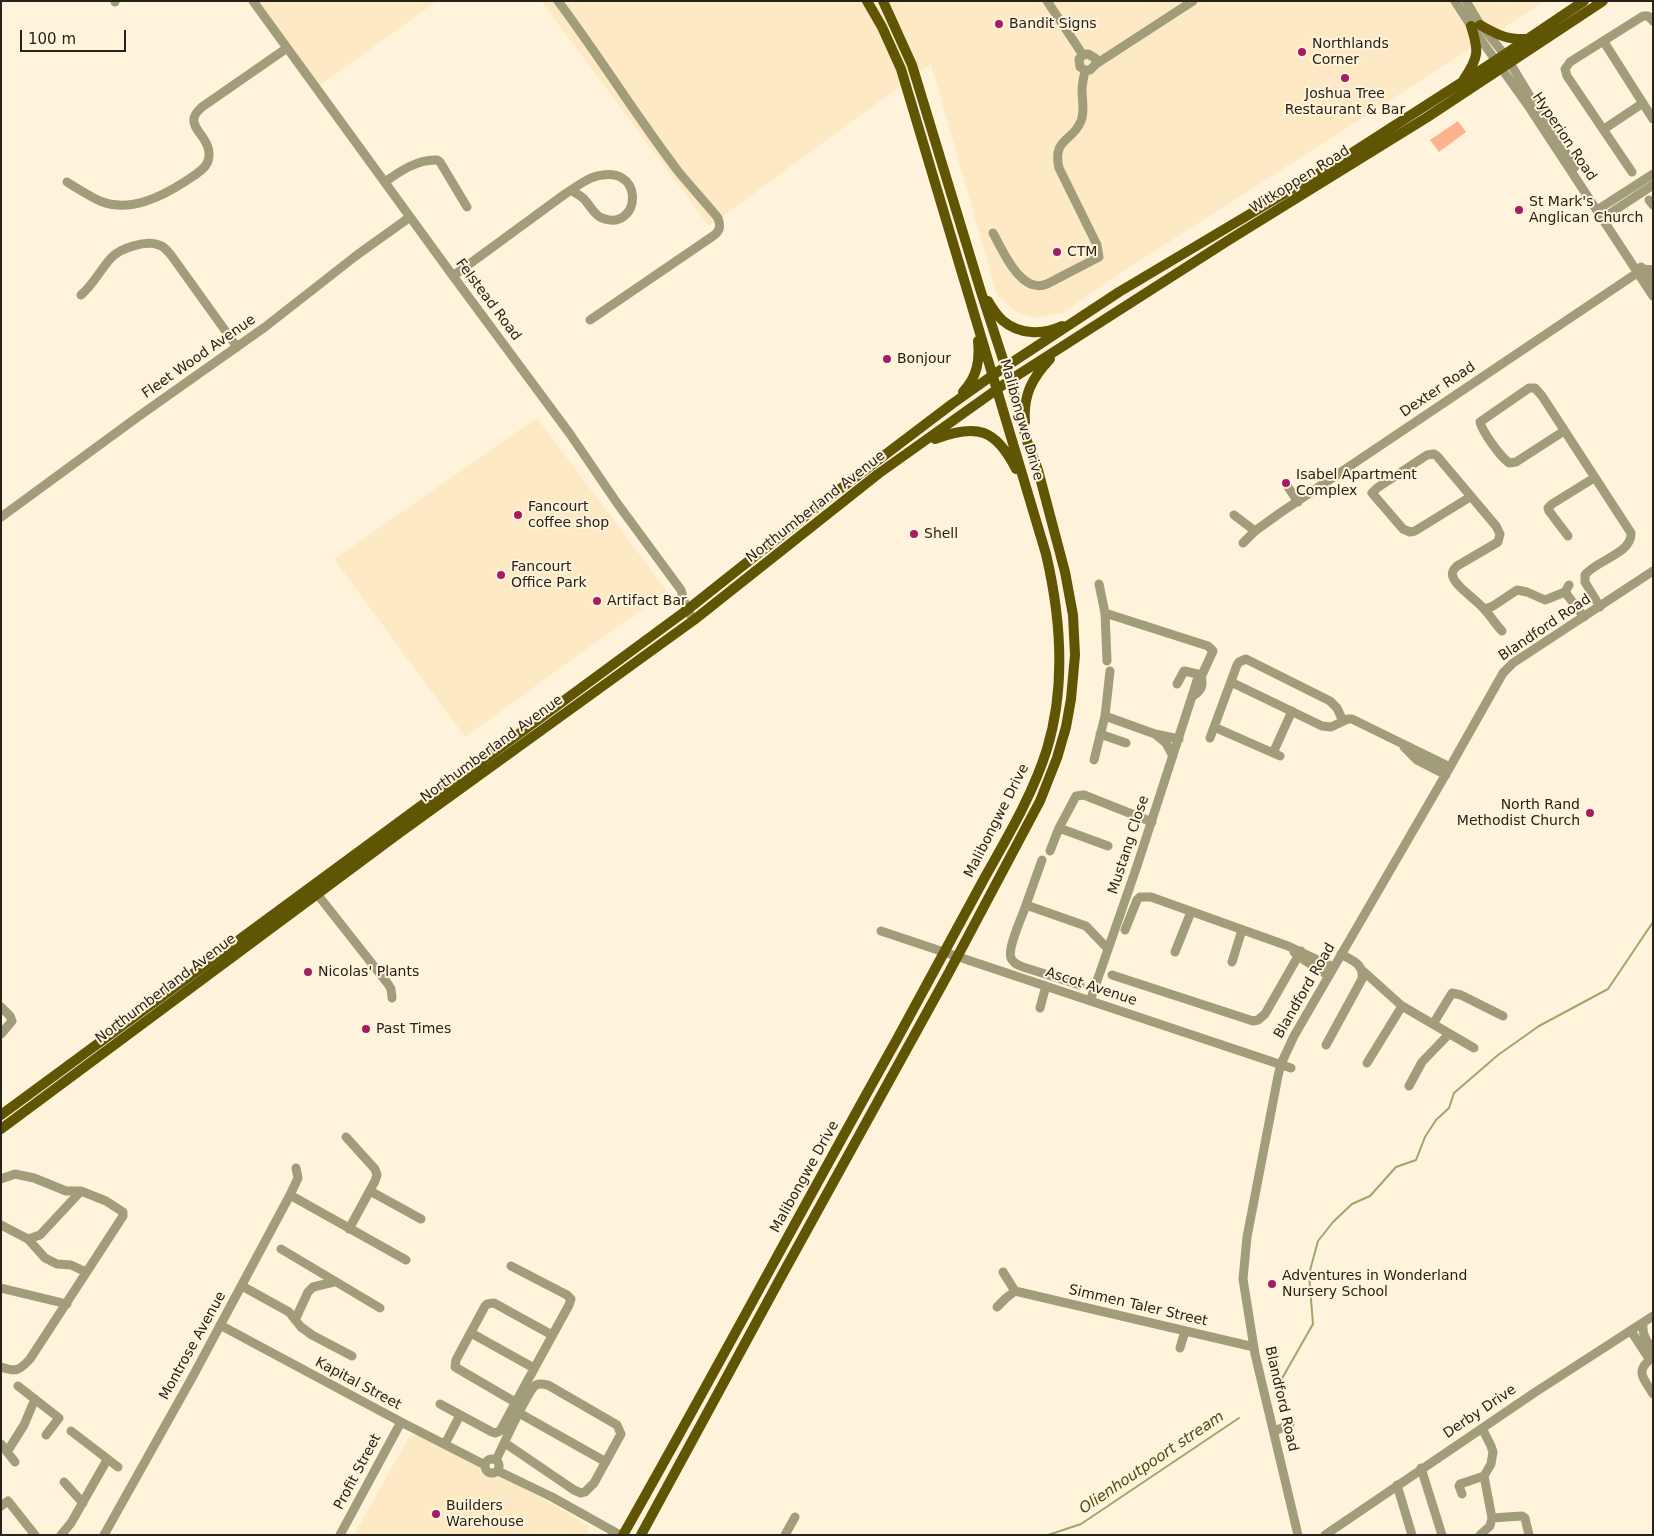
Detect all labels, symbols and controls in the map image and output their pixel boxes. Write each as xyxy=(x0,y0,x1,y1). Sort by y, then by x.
place label: Bandit Signs xyxy=(1009,16,1097,32)
marker: Bandit Signs xyxy=(993,18,1005,30)
scale bar xyxy=(22,20,129,52)
text: 100 m xyxy=(28,30,76,48)
place label: Northlands Corner xyxy=(1312,36,1389,68)
marker: Northlands Corner xyxy=(1296,46,1308,58)
marker: Joshua Tree Restaurant & Bar xyxy=(1339,72,1351,84)
place label: Joshua Tree Restaurant & Bar xyxy=(1285,86,1405,118)
street label: Hyperion Road xyxy=(1528,90,1600,184)
street label: Witkoppen Road xyxy=(1247,143,1353,217)
place label: St Mark's Anglican Church xyxy=(1529,194,1643,226)
marker: St Mark's Anglican Church xyxy=(1513,204,1525,216)
place label: CTM xyxy=(1067,244,1097,260)
marker: CTM xyxy=(1051,246,1063,258)
street label: Felstead Road xyxy=(452,256,524,344)
street label: Fleet Wood Avenue xyxy=(139,312,259,402)
place label: Bonjour xyxy=(897,351,951,367)
marker: Bonjour xyxy=(881,353,893,365)
street label: Malibongwe Drive xyxy=(996,357,1046,483)
street label: Dexter Road xyxy=(1397,359,1479,421)
street label: Northumberland Avenue xyxy=(743,448,889,566)
place label: Isabel Apartment Complex xyxy=(1296,467,1417,500)
marker: Isabel Apartment Complex xyxy=(1280,477,1292,489)
place label: Fancourt coffee shop xyxy=(528,499,609,532)
marker: Fancourt coffee shop xyxy=(512,509,524,521)
place label: Shell xyxy=(924,526,958,542)
marker: Shell xyxy=(908,528,920,540)
place label: Fancourt Office Park xyxy=(511,559,587,592)
marker: Fancourt Office Park xyxy=(495,569,507,581)
street label: Blandford Road xyxy=(1496,591,1594,665)
place label: Artifact Bar xyxy=(607,593,687,609)
marker: Artifact Bar xyxy=(591,595,603,607)
street label: Northumberland Avenue xyxy=(418,692,566,806)
street label: Malibongwe Drive xyxy=(961,761,1033,881)
street label: Mustang Close xyxy=(1105,794,1153,896)
place label: North Rand Methodist Church xyxy=(1457,797,1580,830)
marker: North Rand Methodist Church xyxy=(1584,807,1596,819)
street label: Northumberland Avenue xyxy=(92,931,240,1047)
street label: Blandford Road xyxy=(1271,940,1339,1042)
place label: Nicolas' Plants xyxy=(318,964,419,980)
street label: Ascot Avenue xyxy=(1043,964,1139,1010)
marker: Nicolas' Plants xyxy=(302,966,314,978)
place label: Past Times xyxy=(376,1021,451,1037)
marker: Past Times xyxy=(360,1023,372,1035)
street label: Malibongwe Drive xyxy=(767,1118,843,1236)
place label: Adventures in Wonderland Nursery School xyxy=(1282,1268,1467,1300)
marker: Adventures in Wonderland Nursery School xyxy=(1266,1278,1278,1290)
street label: Simmen Taler Street xyxy=(1067,1282,1209,1330)
street label: Montrose Avenue xyxy=(156,1289,230,1403)
street label: Blandford Road xyxy=(1261,1345,1301,1453)
street label: Kapital Street xyxy=(312,1354,404,1414)
street label: Derby Drive xyxy=(1440,1382,1520,1442)
water label: Olienhoutpoort stream xyxy=(1076,1408,1228,1518)
street label: Profit Street xyxy=(331,1431,385,1513)
place label: Builders Warehouse xyxy=(446,1498,524,1530)
marker: Builders Warehouse xyxy=(430,1508,442,1520)

